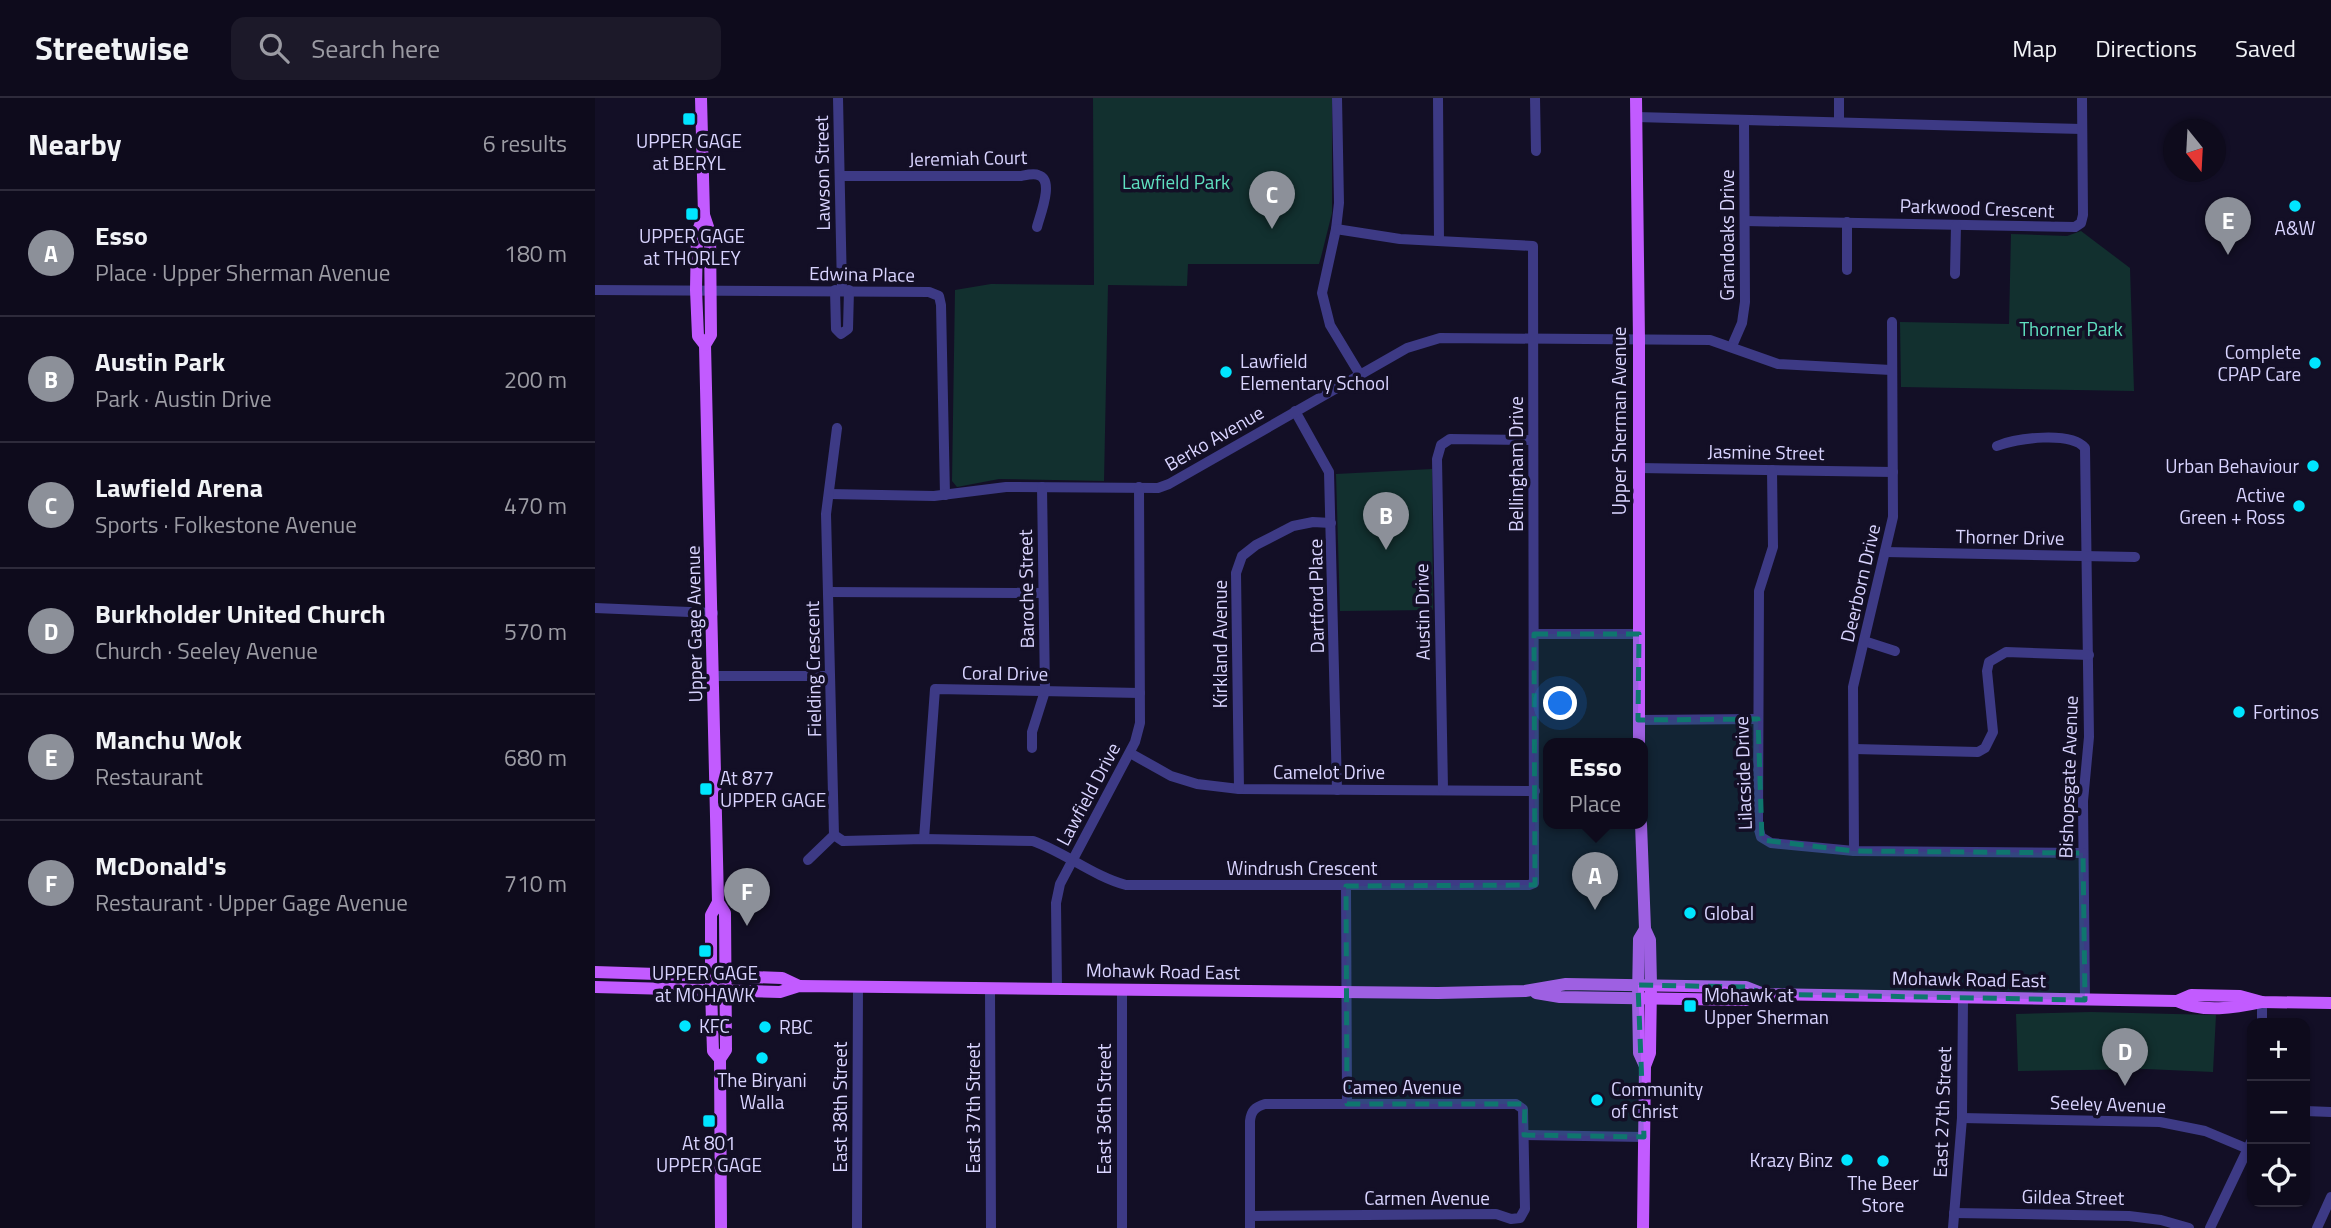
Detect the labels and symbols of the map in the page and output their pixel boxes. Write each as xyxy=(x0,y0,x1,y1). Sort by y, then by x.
marker: UPPER GAGE at BERYL xyxy=(681,111,697,127)
street label: Lawson Street xyxy=(806,115,837,231)
north arrow xyxy=(2163,119,2226,182)
place label: UPPER GAGE at BERYL xyxy=(636,126,742,177)
street label: Jeremiah Court xyxy=(909,142,1028,173)
park label: Lawfield Park xyxy=(1122,167,1230,196)
street label: Grandoaks Drive xyxy=(1712,169,1741,301)
pin: C xyxy=(1249,171,1295,229)
street label: Parkwood Crescent xyxy=(1899,190,2055,225)
pin: E xyxy=(2205,197,2251,255)
marker: A&W xyxy=(2287,198,2303,214)
marker: UPPER GAGE at THORLEY xyxy=(684,206,700,222)
place label: A&W xyxy=(2275,213,2316,242)
place label: UPPER GAGE at THORLEY xyxy=(639,221,745,272)
street label: Edwina Place xyxy=(809,258,915,289)
park label: Thorner Park xyxy=(2019,314,2123,343)
street label: Upper Sherman Avenue xyxy=(1604,327,1633,515)
place label: Complete CPAP Care xyxy=(2217,337,2301,388)
place label: Lawfield Elementary School xyxy=(1240,346,1389,397)
marker: Complete CPAP Care xyxy=(2307,355,2323,371)
marker: Lawfield Elementary School xyxy=(1218,364,1234,380)
street label: Bellingham Drive xyxy=(1501,396,1530,532)
street label: Berko Avenue xyxy=(1159,397,1269,478)
street label: Jasmine Street xyxy=(1707,436,1825,467)
place label: Urban Behaviour xyxy=(2165,451,2299,480)
marker: Urban Behaviour xyxy=(2305,458,2321,474)
place label: Active Green + Ross xyxy=(2179,480,2285,531)
pin: B xyxy=(1363,492,1409,550)
marker: Active Green + Ross xyxy=(2291,498,2307,514)
street label: Deerborn Drive xyxy=(1832,521,1887,645)
street label: Thorner Drive xyxy=(1955,521,2065,552)
street label: Baroche Street xyxy=(1010,529,1041,649)
street label: Dartford Place xyxy=(1300,538,1331,654)
street label: Upper Gage Avenue xyxy=(678,545,709,703)
street label: Austin Drive xyxy=(1406,563,1437,661)
street label: Kirkland Avenue xyxy=(1205,580,1234,708)
street label: Fielding Crescent xyxy=(797,600,828,737)
street label: Coral Drive xyxy=(962,657,1048,688)
your location xyxy=(1543,686,1577,720)
street label: Bishopsgate Avenue xyxy=(2050,695,2085,859)
place label: Fortinos xyxy=(2253,697,2319,726)
marker: Fortinos xyxy=(2231,704,2247,720)
street label: Lilacside Drive xyxy=(1726,716,1759,830)
street label: Lawfield Drive xyxy=(1048,737,1127,851)
street label: Camelot Drive xyxy=(1273,757,1385,786)
place label: At 877 UPPER GAGE xyxy=(720,763,826,814)
marker: At 877 UPPER GAGE xyxy=(698,781,714,797)
pin: A xyxy=(1572,852,1618,910)
street label: Windrush Crescent xyxy=(1227,853,1378,882)
pin: F xyxy=(724,868,770,926)
place label: Global xyxy=(1704,898,1754,927)
marker: Global xyxy=(1682,905,1698,921)
marker: UPPER GAGE at MOHAWK xyxy=(697,943,713,959)
street label: Mohawk Road East xyxy=(1086,955,1241,986)
place label: UPPER GAGE at MOHAWK xyxy=(652,958,758,1009)
street label: Mohawk Road East xyxy=(1892,963,2047,994)
place label: Mohawk at Upper Sherman xyxy=(1704,980,1829,1031)
marker: Mohawk at Upper Sherman xyxy=(1682,998,1698,1014)
place label: KFC xyxy=(699,1011,730,1040)
place label: RBC xyxy=(779,1012,813,1041)
marker: KFC xyxy=(677,1018,693,1034)
marker: RBC xyxy=(757,1019,773,1035)
pin: D xyxy=(2102,1028,2148,1086)
street label: East 38th Street xyxy=(825,1041,854,1173)
street label: East 37th Street xyxy=(958,1042,987,1174)
street label: East 36th Street xyxy=(1089,1043,1118,1175)
street label: East 27th Street xyxy=(1925,1046,1958,1178)
marker: The Biryani Walla xyxy=(754,1050,770,1066)
place label: The Biryani Walla xyxy=(717,1065,807,1116)
street label: Cameo Avenue xyxy=(1343,1072,1461,1101)
place label: Community of Christ xyxy=(1611,1074,1703,1125)
street label: Seeley Avenue xyxy=(2049,1087,2167,1120)
marker: Community of Christ xyxy=(1589,1092,1605,1108)
marker: At 801 UPPER GAGE xyxy=(701,1113,717,1129)
place label: At 801 UPPER GAGE xyxy=(656,1128,762,1179)
place label: Krazy Binz xyxy=(1749,1145,1833,1174)
marker: Krazy Binz xyxy=(1839,1152,1855,1168)
marker: The Beer Store xyxy=(1875,1153,1891,1169)
place label: The Beer Store xyxy=(1847,1168,1919,1219)
street label: Gildea Street xyxy=(2021,1181,2125,1212)
street label: Carmen Avenue xyxy=(1364,1183,1490,1212)

